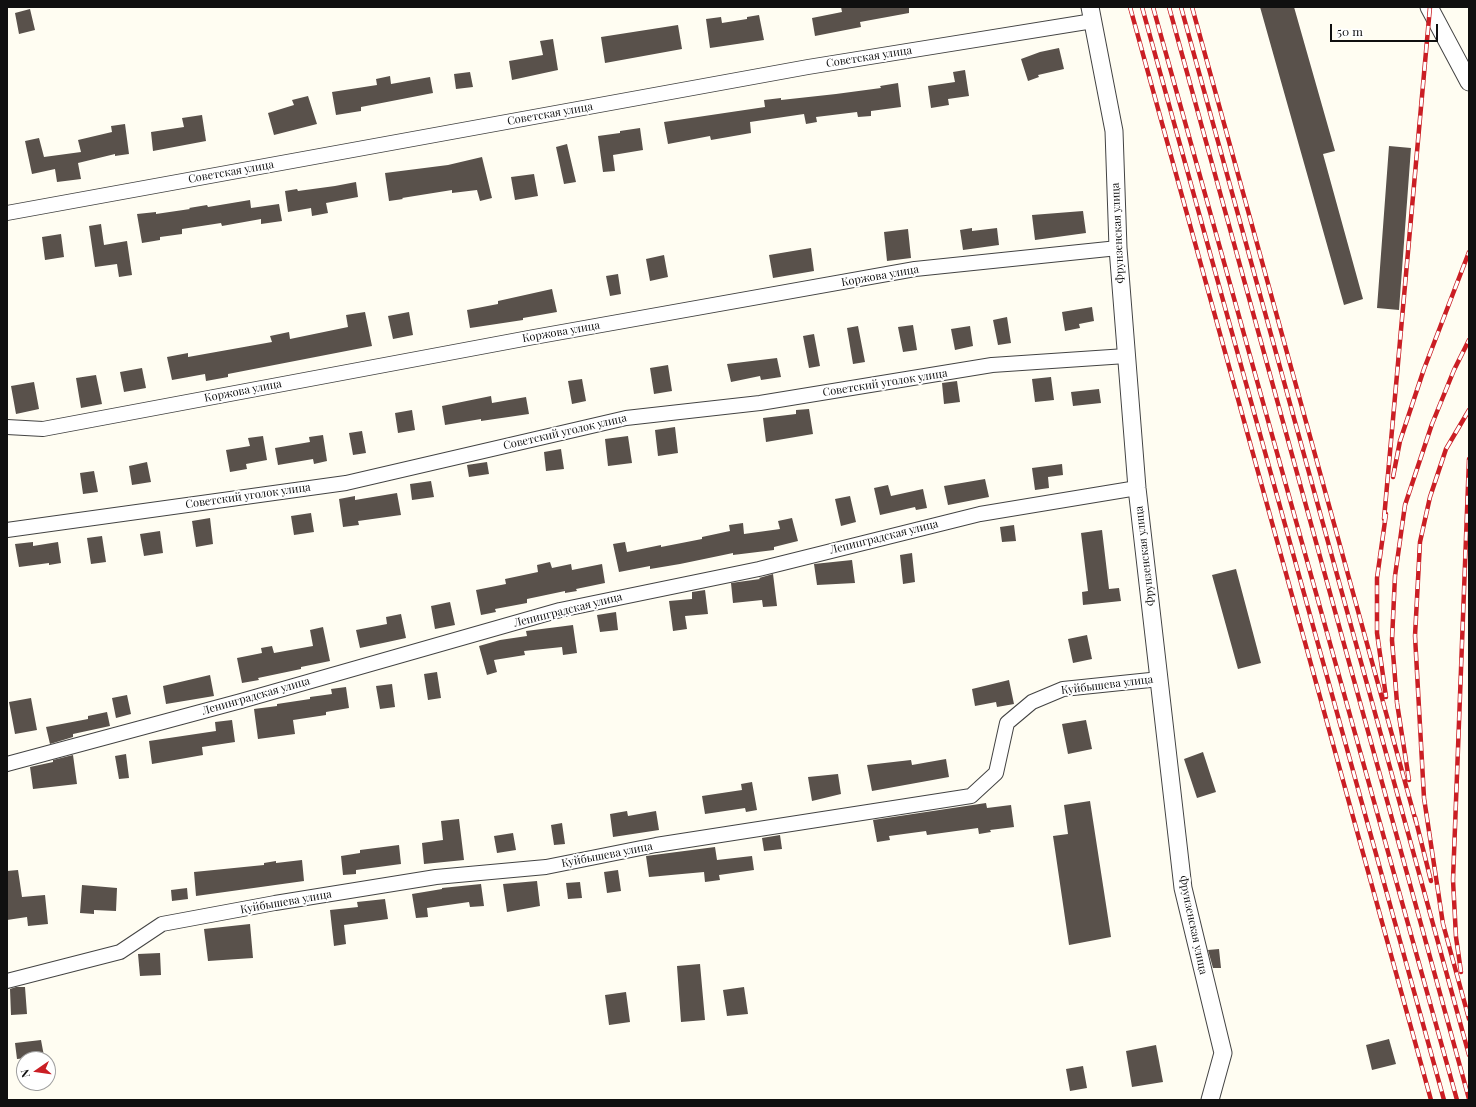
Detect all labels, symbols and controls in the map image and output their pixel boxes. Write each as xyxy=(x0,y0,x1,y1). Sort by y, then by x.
scale bar xyxy=(1332,16,1440,42)
text: 50 m xyxy=(1337,23,1363,39)
street label: Советская улица xyxy=(825,44,913,70)
street label: Советская улица xyxy=(506,100,594,128)
street label: Советская улица xyxy=(187,158,275,186)
street label: Фрунзенская улица xyxy=(1109,182,1127,284)
street label: Коржова улица xyxy=(840,263,920,289)
street label: Коржова улица xyxy=(521,319,601,345)
street label: Советский уголок улица xyxy=(822,367,948,399)
street label: Коржова улица xyxy=(203,377,283,405)
street label: Советский уголок улица xyxy=(502,411,628,453)
street label: Советский уголок улица xyxy=(185,481,311,511)
street label: Фрунзенская улица xyxy=(1132,505,1158,607)
street label: Ленинградская улица xyxy=(828,517,940,557)
street label: Ленинградская улица xyxy=(512,590,624,630)
street label: Куйбышева улица xyxy=(1060,673,1154,697)
street label: Ленинградская улица xyxy=(201,674,311,718)
street label: Куйбышева улица xyxy=(560,840,654,870)
street label: Фрунзенская улица xyxy=(1176,874,1210,976)
street label: Куйбышева улица xyxy=(239,887,333,917)
north arrow xyxy=(16,1051,56,1091)
text: N xyxy=(17,1068,33,1079)

